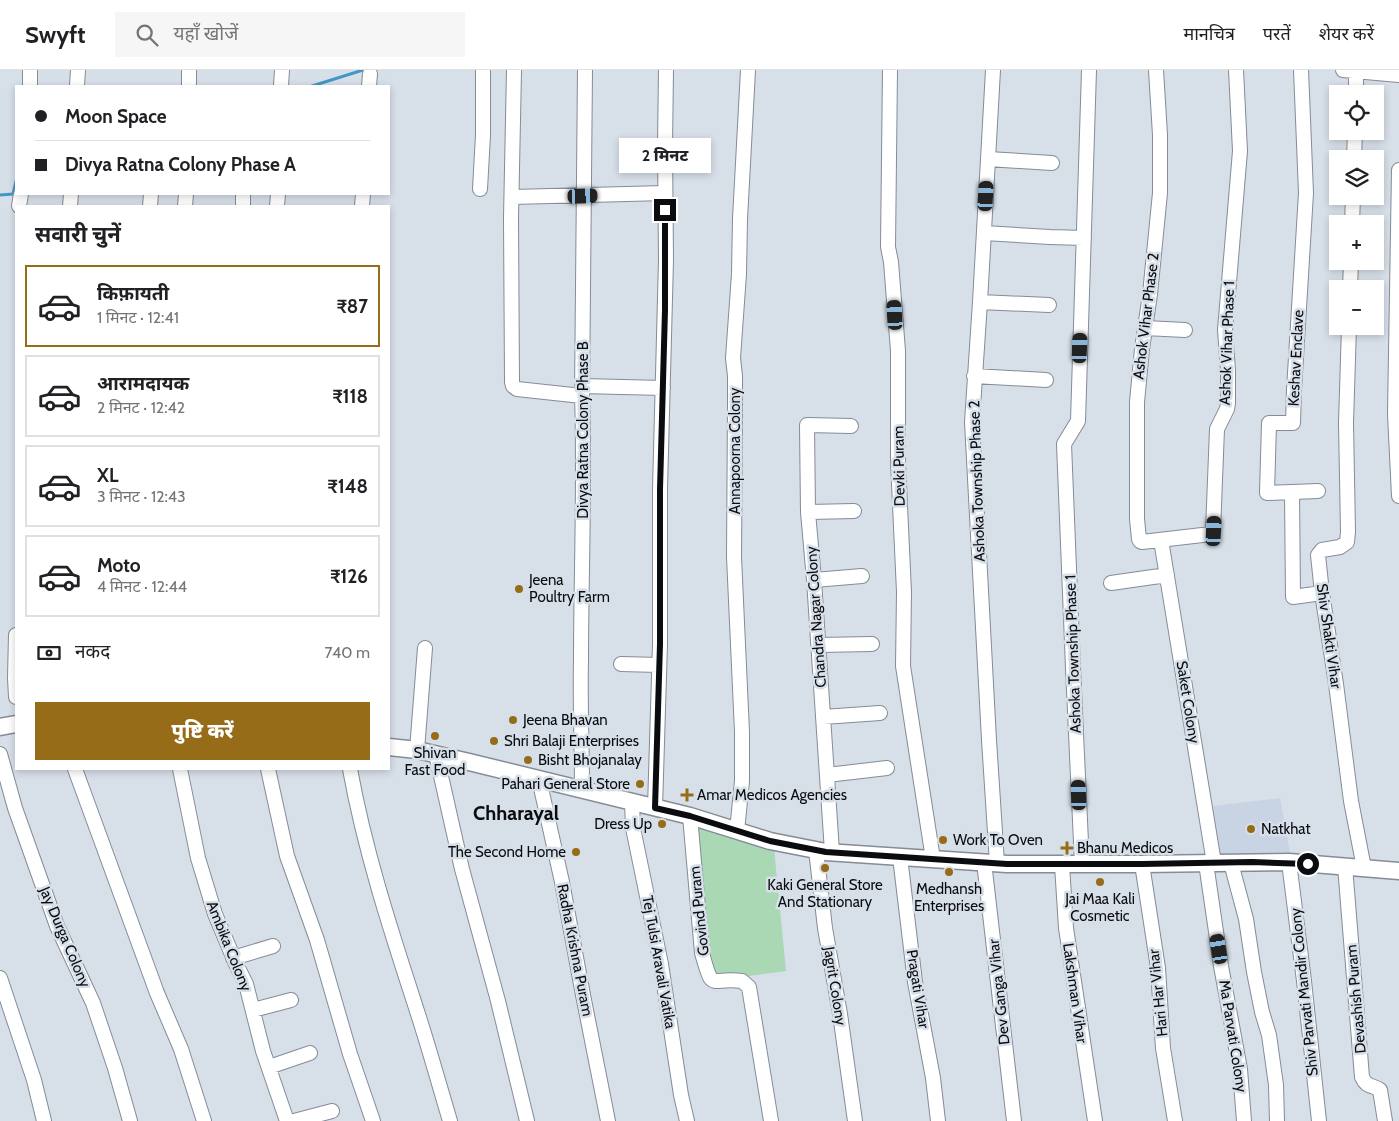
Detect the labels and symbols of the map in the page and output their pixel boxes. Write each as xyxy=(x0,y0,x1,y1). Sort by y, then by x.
callout: 2 मिनट xyxy=(619,138,711,172)
car xyxy=(977,181,994,211)
car xyxy=(567,188,598,204)
route end xyxy=(654,199,676,221)
street label: Ashok Vihar Phase 2 xyxy=(1129,252,1163,380)
street label: Ashok Vihar Phase 1 xyxy=(1216,281,1238,405)
car xyxy=(886,300,903,330)
street label: Keshav Enclave xyxy=(1284,309,1308,407)
car xyxy=(1071,333,1088,363)
street label: Divya Ratna Colony Phase B xyxy=(574,341,592,519)
street label: Annapoorna Colony xyxy=(726,387,744,514)
street label: Ashoka Township Phase 2 xyxy=(965,400,989,562)
street label: Devki Puram xyxy=(889,426,909,506)
car xyxy=(1205,516,1222,546)
street label: Chandra Nagar Colony xyxy=(802,545,830,688)
place label: Jeena Poultry Farm xyxy=(528,571,610,606)
street label: Ashoka Township Phase 1 xyxy=(1061,574,1085,734)
street label: Shiv Shakti Vihar xyxy=(1313,582,1345,690)
marker: Jeena Poultry Farm xyxy=(513,583,525,595)
street label: Saket Colony xyxy=(1173,659,1203,745)
place label: Jeena Bhavan xyxy=(522,711,608,729)
marker: Jeena Bhavan xyxy=(507,714,519,726)
marker: Shivan Fast Food xyxy=(429,730,441,742)
place label: Shri Balaji Enterprises xyxy=(504,732,639,750)
marker: Shri Balaji Enterprises xyxy=(488,735,500,747)
place label: Shivan Fast Food xyxy=(405,744,465,779)
place label: Bisht Bhojanalay xyxy=(538,751,642,769)
marker: Bisht Bhojanalay xyxy=(522,754,534,766)
place label: Pahari General Store xyxy=(501,775,630,793)
marker: Pahari General Store xyxy=(634,778,646,790)
car xyxy=(1070,780,1087,810)
place label: Amar Medicos Agencies xyxy=(697,786,847,804)
marker: Amar Medicos Agencies xyxy=(681,789,693,801)
district label: Chharayal xyxy=(473,801,559,825)
place label: Dress Up xyxy=(594,815,652,833)
marker: Dress Up xyxy=(656,818,668,830)
place label: Natkhat xyxy=(1261,820,1310,838)
marker: Natkhat xyxy=(1245,823,1257,835)
place label: Work To Oven xyxy=(953,831,1043,849)
marker: Work To Oven xyxy=(937,834,949,846)
place label: Bhanu Medicos xyxy=(1077,839,1173,857)
marker: Bhanu Medicos xyxy=(1061,842,1073,854)
place label: The Second Home xyxy=(448,843,566,861)
marker: The Second Home xyxy=(570,846,582,858)
route start xyxy=(1297,853,1319,875)
marker: Kaki General Store And Stationary xyxy=(819,862,831,874)
street label: Govind Puram xyxy=(685,865,713,957)
marker: Medhansh Enterprises xyxy=(943,866,955,878)
place label: Kaki General Store And Stationary xyxy=(767,876,883,911)
marker: Jai Maa Kali Cosmetic xyxy=(1094,876,1106,888)
place label: Medhansh Enterprises xyxy=(914,880,984,915)
street label: Radha Krishna Puram xyxy=(553,882,597,1018)
street label: Jay Durga Colony xyxy=(35,883,94,990)
place label: Jai Maa Kali Cosmetic xyxy=(1064,890,1135,925)
street label: Tej Tulsi Aravali Vatika xyxy=(638,894,680,1031)
street label: Ambika Colony xyxy=(203,898,255,994)
street label: Shiv Parvati Mandir Colony xyxy=(1286,907,1322,1077)
car xyxy=(1209,933,1228,965)
street label: Dev Ganga Vihar xyxy=(984,938,1013,1046)
street label: Lakshman Vihar xyxy=(1059,942,1091,1044)
street label: Jagrit Colony xyxy=(820,944,850,1027)
street label: Devashish Puram xyxy=(1342,944,1370,1054)
street label: Pragati Vihar xyxy=(903,948,933,1030)
street label: Hari Har Vihar xyxy=(1144,948,1172,1038)
street label: Ma Parvati Colony xyxy=(1215,978,1251,1094)

